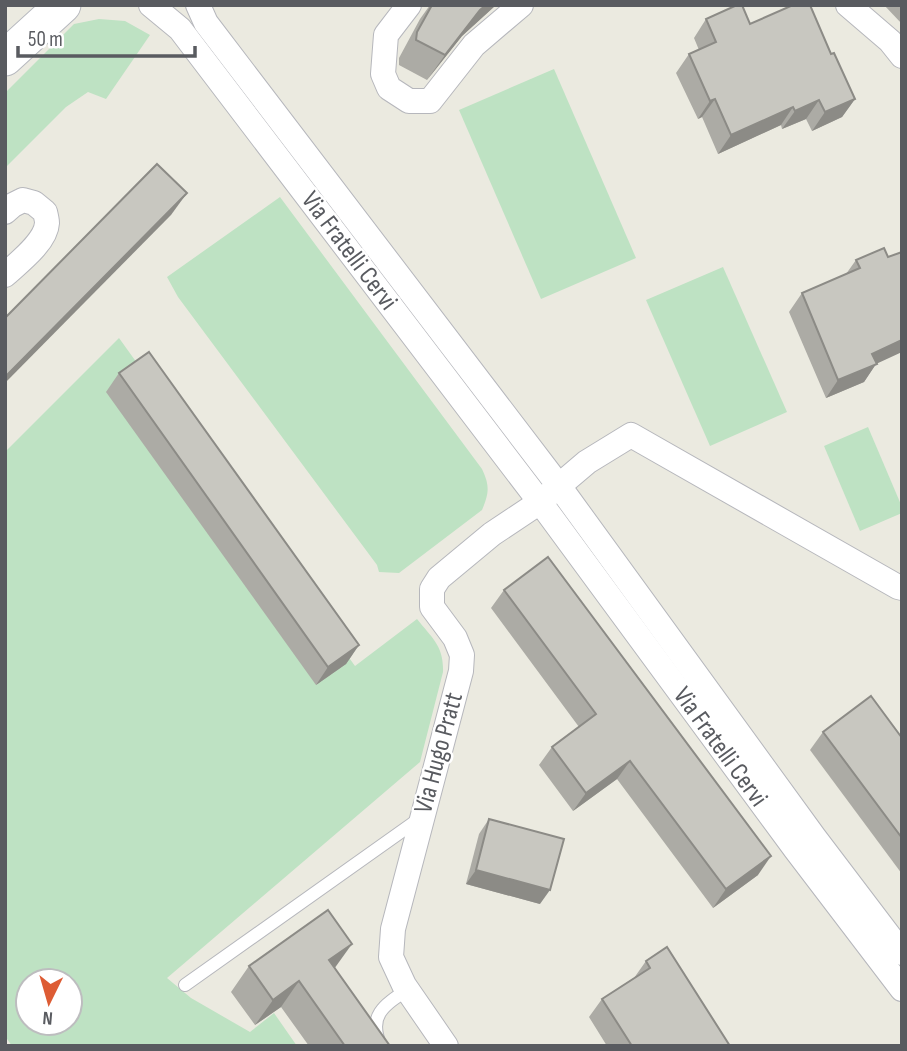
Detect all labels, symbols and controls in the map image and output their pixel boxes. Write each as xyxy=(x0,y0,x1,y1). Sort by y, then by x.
scale bar xyxy=(18,14,194,58)
text: 50 m xyxy=(28,27,63,52)
street label: Via Fratelli Cervi xyxy=(294,186,404,316)
street label: Via Fratelli Cervi xyxy=(666,681,774,813)
street label: Via Hugo Pratt xyxy=(408,689,470,817)
north arrow xyxy=(14,967,84,1037)
text: N xyxy=(42,1006,54,1029)

